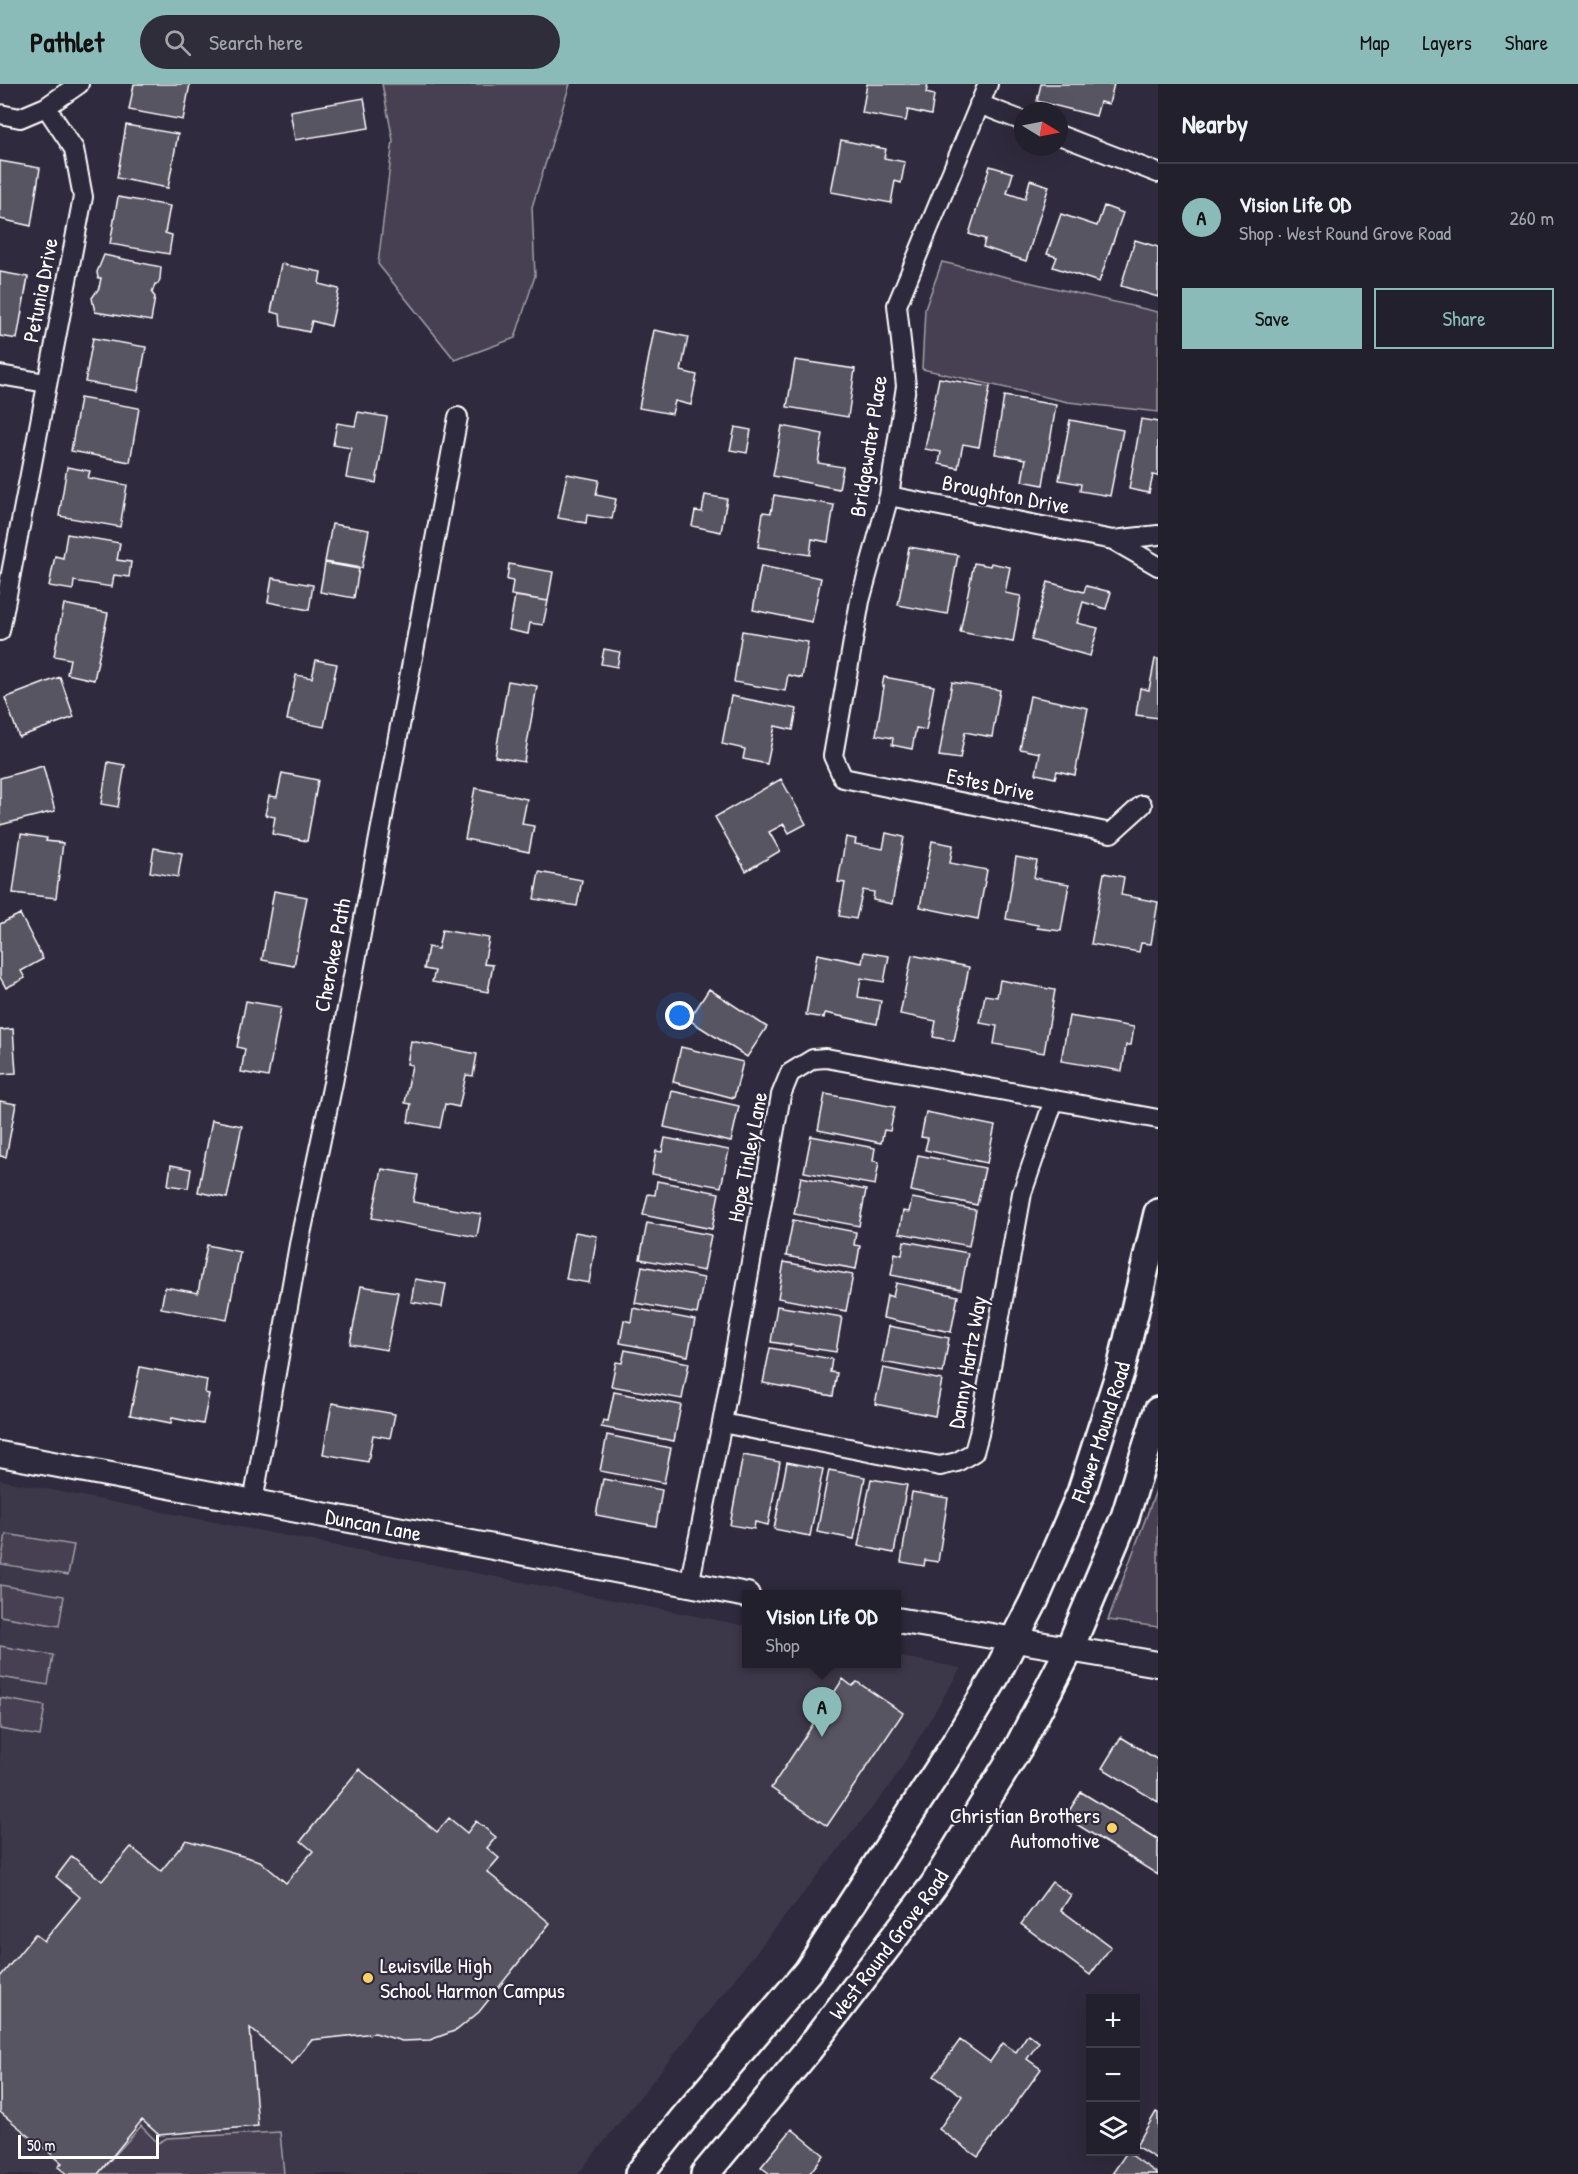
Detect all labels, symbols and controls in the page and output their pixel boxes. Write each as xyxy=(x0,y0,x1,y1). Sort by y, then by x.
search box xyxy=(140,15,560,69)
text: Pathlet xyxy=(30,23,104,61)
icon: search xyxy=(161,26,194,59)
text: Search here xyxy=(209,27,303,57)
text: Map xyxy=(1360,28,1389,57)
text: Layers xyxy=(1422,28,1472,57)
text: Share xyxy=(1505,28,1548,57)
north arrow xyxy=(1014,102,1068,156)
text: Nearby xyxy=(1182,106,1248,141)
text: Vision Life OD xyxy=(1239,189,1351,219)
text: A xyxy=(1197,204,1206,231)
text: 260 m xyxy=(1510,204,1554,231)
text: Shop · West Round Grove Road xyxy=(1239,219,1451,246)
street label: Petunia Drive xyxy=(15,235,65,345)
button: Save xyxy=(1182,288,1362,349)
button: Share xyxy=(1374,288,1554,349)
street label: Bridgewater Place xyxy=(842,373,894,519)
street label: Broughton Drive xyxy=(940,467,1072,521)
street label: Estes Drive xyxy=(944,760,1038,808)
street label: Cherokee Path xyxy=(306,896,358,1014)
your location xyxy=(665,1001,694,1030)
street label: Hope Tinley Lane xyxy=(720,1089,774,1225)
street label: Danny Hartz Way xyxy=(941,1293,993,1431)
street label: Flower Mound Road xyxy=(1063,1358,1137,1508)
street label: Duncan Lane xyxy=(323,1501,424,1548)
popup xyxy=(742,1590,901,1668)
text: Vision Life OD xyxy=(765,1601,878,1631)
text: Shop xyxy=(765,1631,800,1658)
pin: A xyxy=(802,1688,842,1737)
place label: Christian Brothers Automotive xyxy=(950,1800,1100,1855)
marker: Christian Brothers Automotive xyxy=(1105,1821,1119,1835)
street label: West Round Grove Road xyxy=(822,1863,955,2026)
place label: Lewisville High School Harmon Campus xyxy=(380,1950,565,2005)
marker: Lewisville High School Harmon Campus xyxy=(361,1971,375,1985)
map controls xyxy=(1086,1994,1140,2156)
button: + xyxy=(1086,1994,1140,2048)
button: − xyxy=(1086,2048,1140,2102)
button: layers xyxy=(1086,2102,1140,2156)
scale bar xyxy=(18,2132,159,2160)
text: 50 m xyxy=(27,2134,56,2156)

